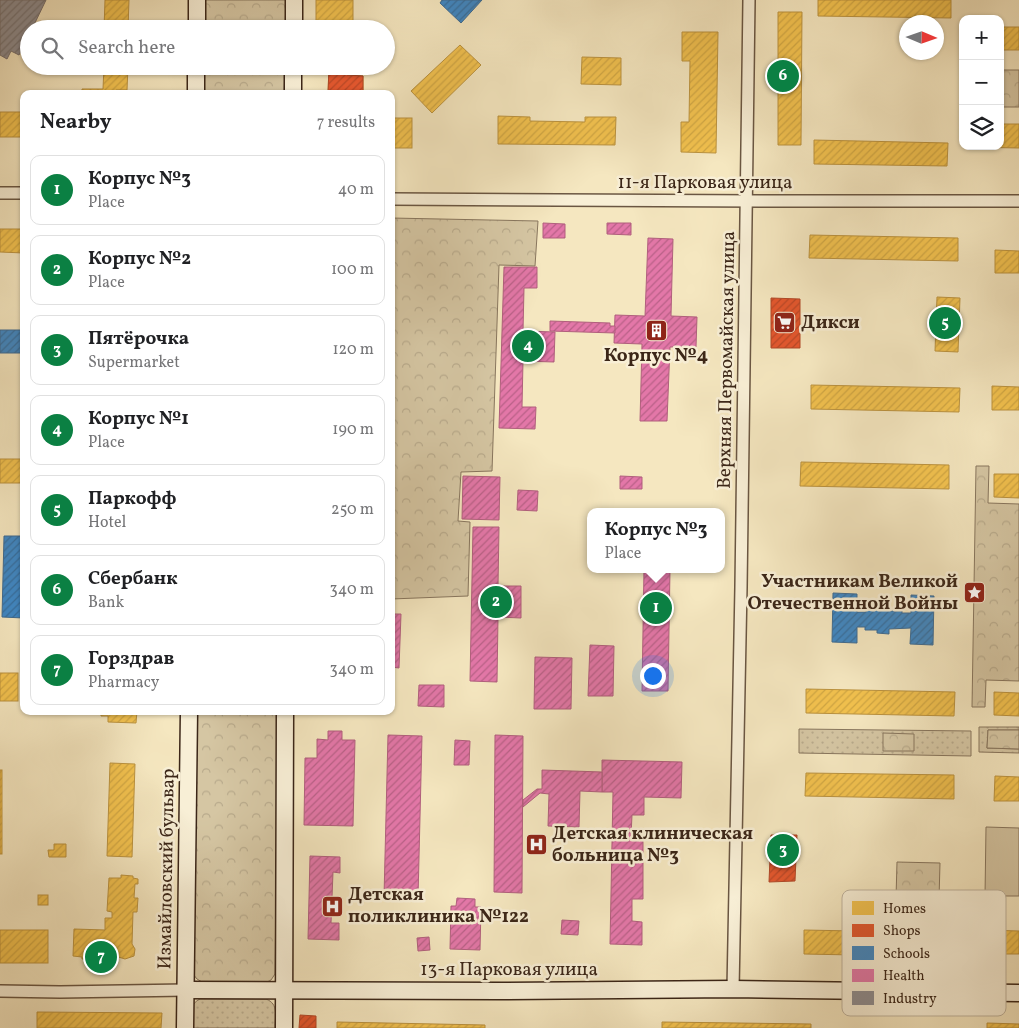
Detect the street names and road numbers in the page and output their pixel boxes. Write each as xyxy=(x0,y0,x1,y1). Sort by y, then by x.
street label: 11-я Парковая улица xyxy=(618,170,792,196)
street label: Верхняя Первомайская улица xyxy=(712,231,742,489)
street label: Измайловский бульвар xyxy=(152,768,182,970)
street label: 13-я Парковая улица xyxy=(420,957,598,983)

